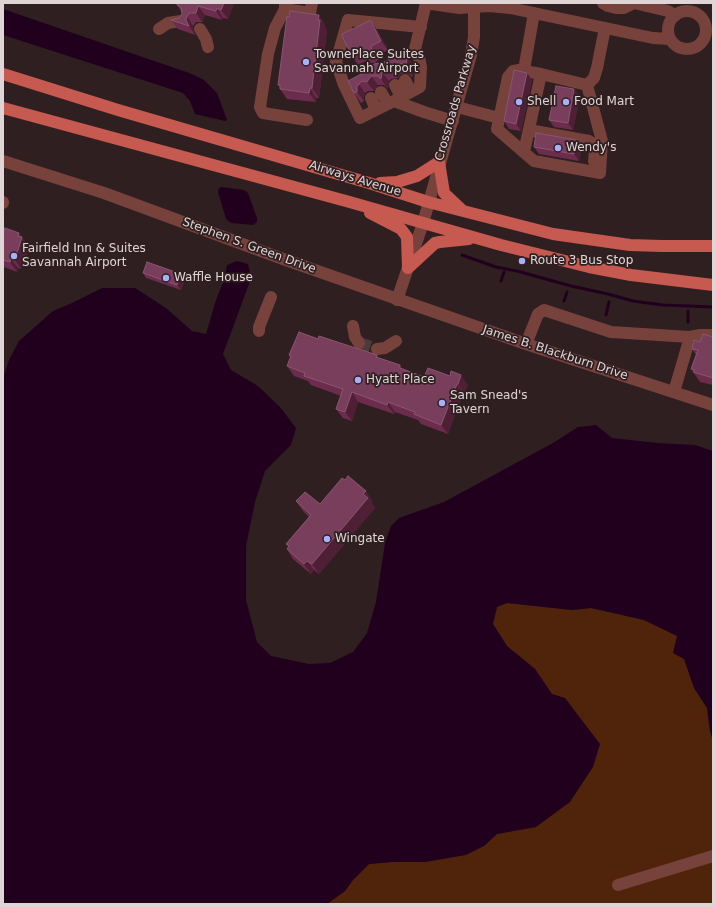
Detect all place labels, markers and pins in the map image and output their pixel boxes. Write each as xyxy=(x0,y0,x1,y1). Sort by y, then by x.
place label: TownePlace Suites Savannah Airport xyxy=(314,48,424,76)
marker: TownePlace Suites Savannah Airport xyxy=(301,57,311,67)
place label: Shell xyxy=(527,95,556,109)
place label: Food Mart xyxy=(574,95,634,109)
marker: Shell xyxy=(514,97,524,107)
marker: Food Mart xyxy=(561,97,571,107)
place label: Wendy's xyxy=(566,141,616,155)
marker: Wendy's xyxy=(553,143,563,153)
place label: Fairfield Inn & Suites Savannah Airport xyxy=(22,242,146,270)
marker: Fairfield Inn & Suites Savannah Airport xyxy=(9,251,19,261)
place label: Route 3 Bus Stop xyxy=(530,254,633,268)
marker: Route 3 Bus Stop xyxy=(517,256,527,266)
place label: Waffle House xyxy=(174,271,253,285)
marker: Waffle House xyxy=(161,273,171,283)
place label: Hyatt Place xyxy=(366,373,435,387)
marker: Hyatt Place xyxy=(353,375,363,385)
place label: Sam Snead's Tavern xyxy=(450,389,528,417)
marker: Sam Snead's Tavern xyxy=(437,398,447,408)
place label: Wingate xyxy=(335,532,385,546)
marker: Wingate xyxy=(322,534,332,544)

